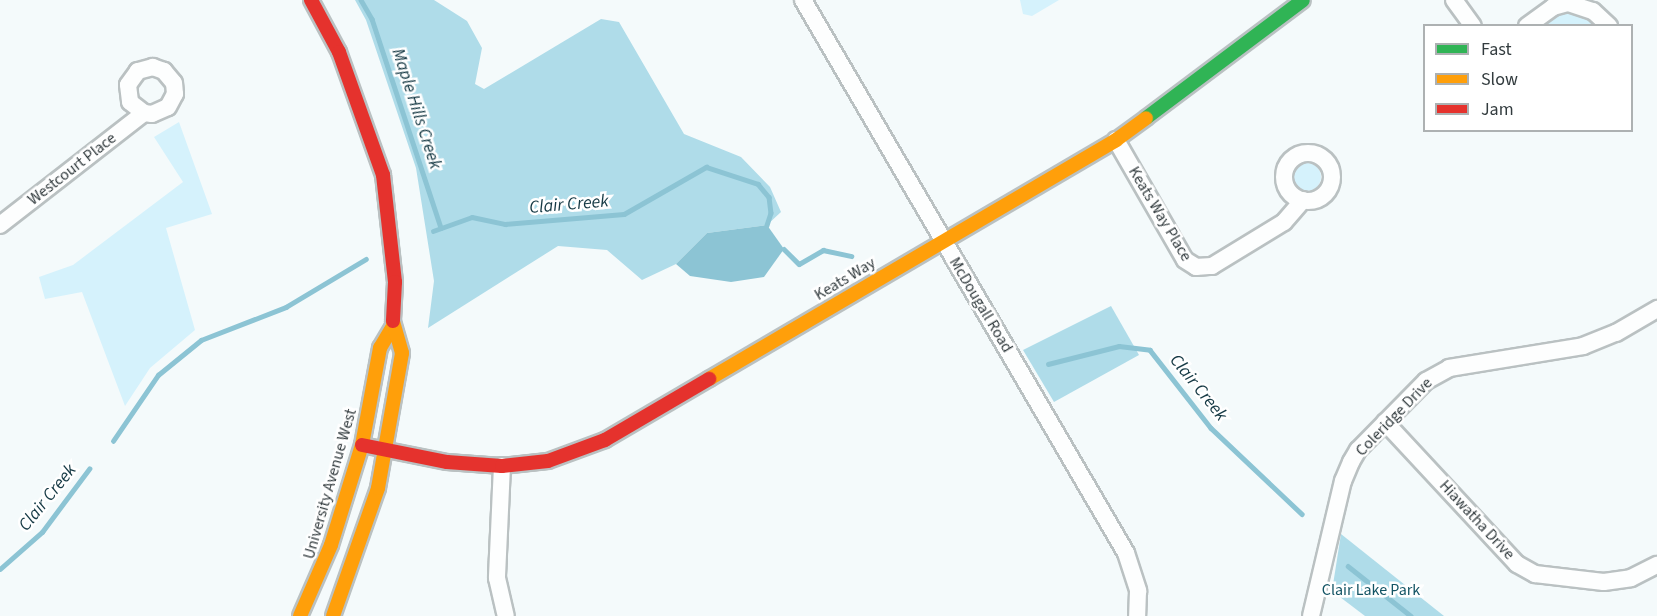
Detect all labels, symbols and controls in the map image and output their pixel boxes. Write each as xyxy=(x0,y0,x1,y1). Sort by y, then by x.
legend xyxy=(1423,24,1633,132)
text: Fast xyxy=(1481,37,1512,62)
water label: Maple Hills Creek xyxy=(386,46,446,172)
text: Slow xyxy=(1481,67,1518,92)
text: Jam xyxy=(1481,97,1514,122)
street label: Westcourt Place xyxy=(24,129,120,209)
street label: Keats Way Place xyxy=(1124,163,1196,265)
water label: Clair Creek xyxy=(528,191,610,219)
street label: Keats Way xyxy=(811,253,879,305)
street label: McDougall Road xyxy=(945,254,1017,356)
water label: Clair Creek xyxy=(1165,350,1231,426)
street label: Coleridge Drive xyxy=(1352,374,1436,460)
street label: University Avenue West xyxy=(299,407,361,561)
water label: Clair Creek xyxy=(15,460,81,536)
street label: Hiawatha Drive xyxy=(1435,476,1519,564)
park label: Clair Lake Park xyxy=(1322,580,1420,600)

